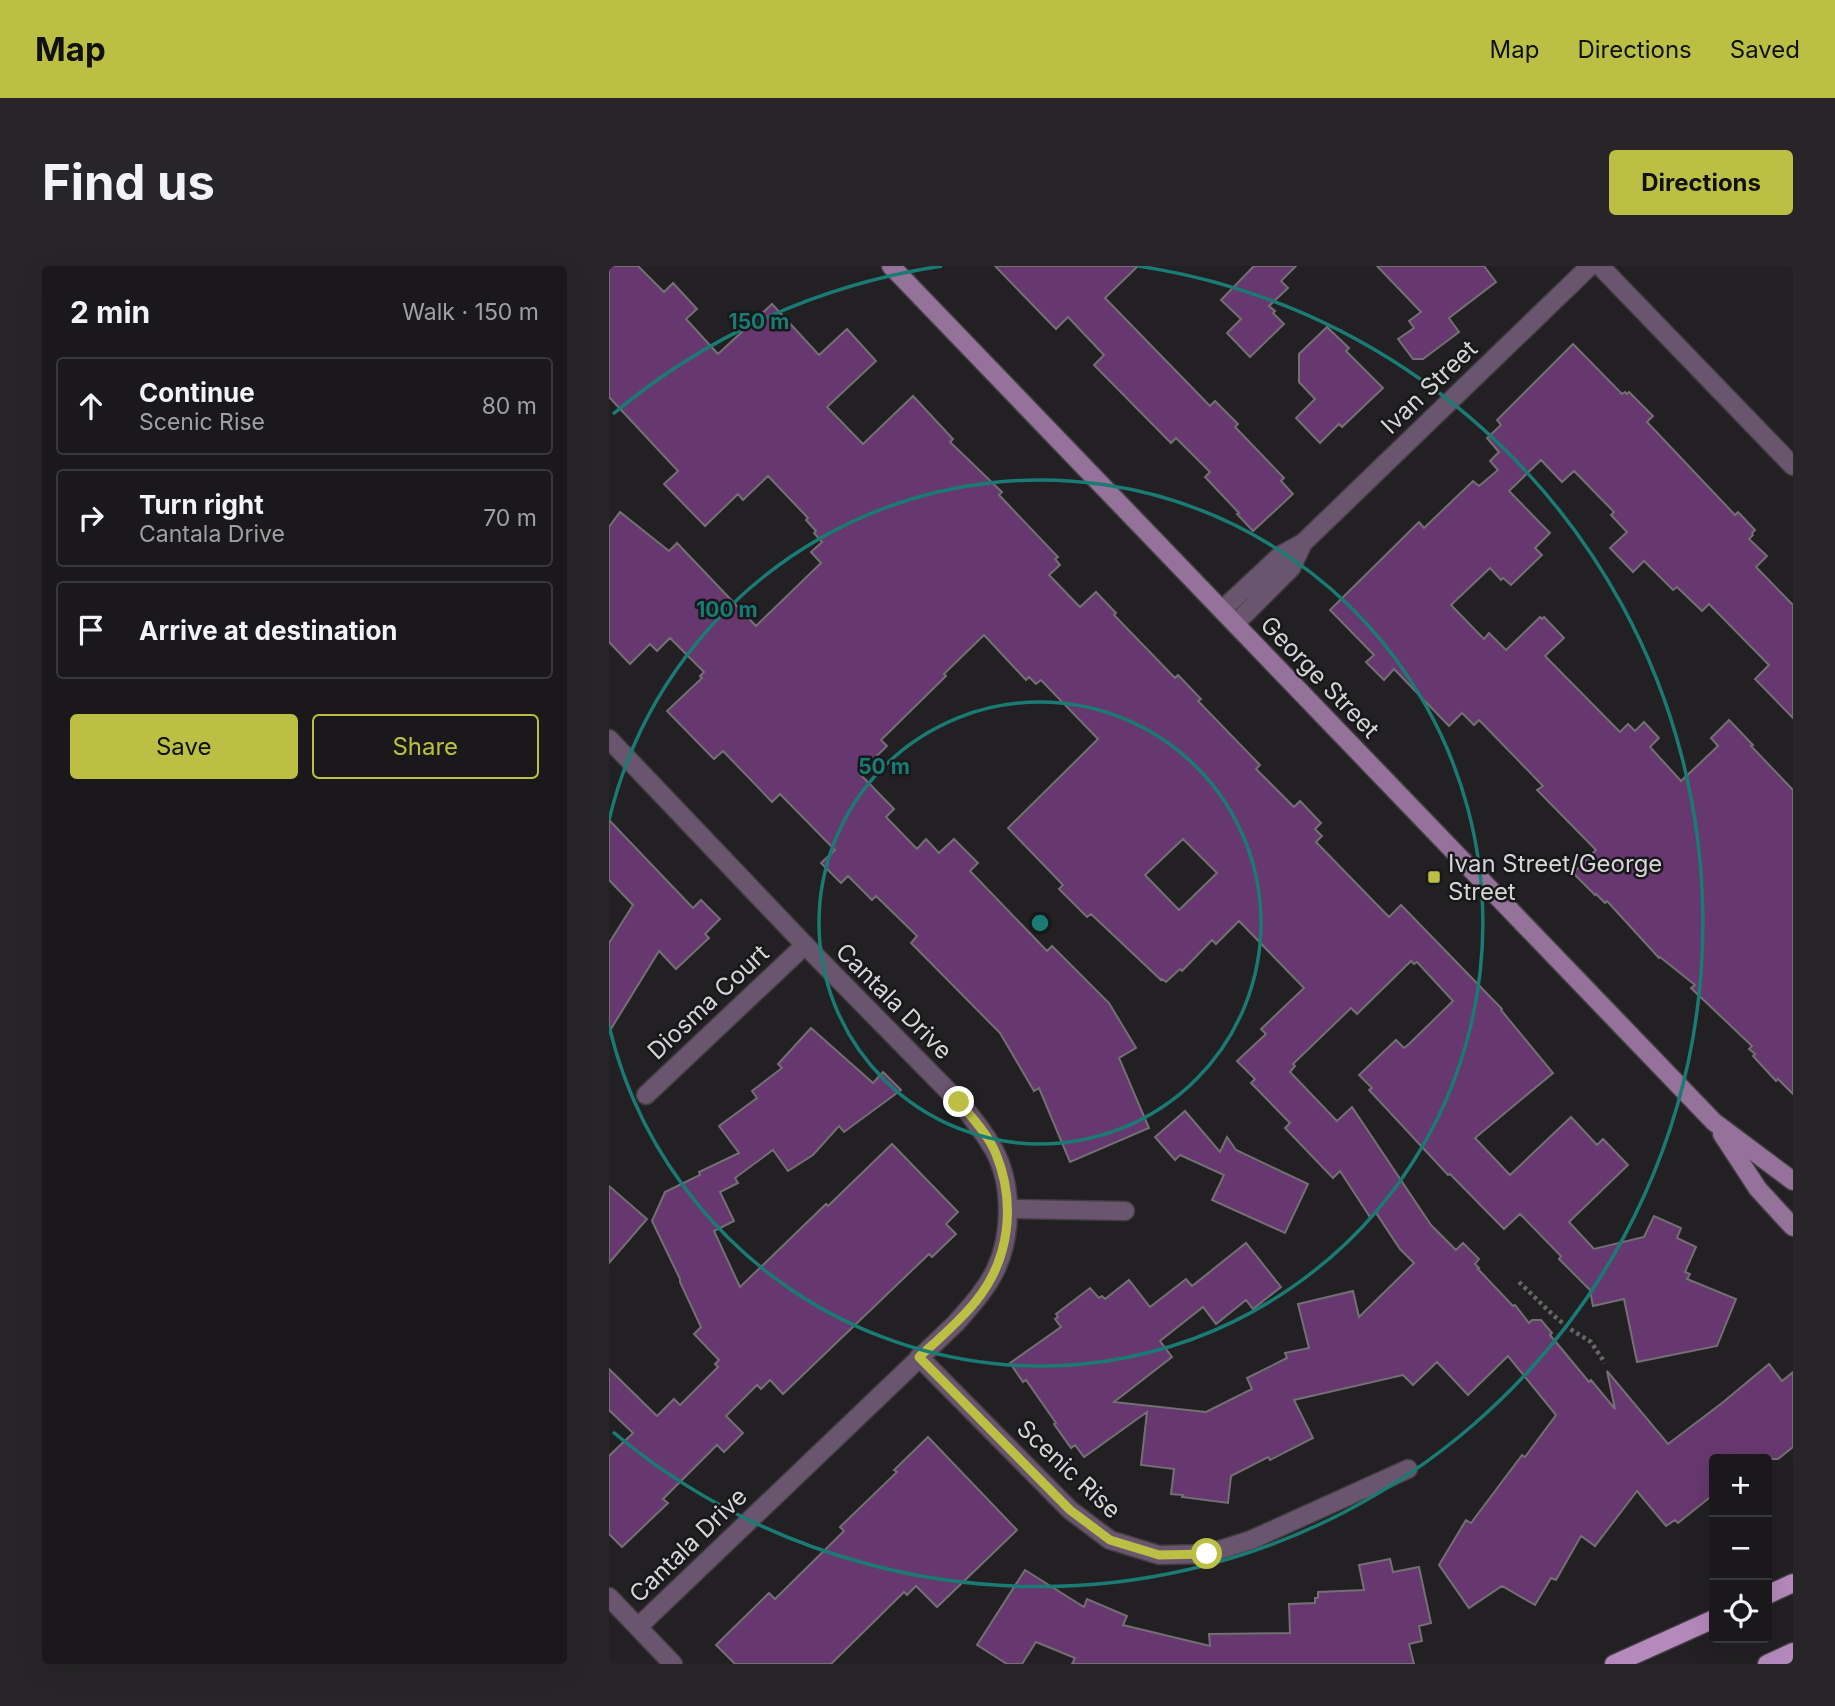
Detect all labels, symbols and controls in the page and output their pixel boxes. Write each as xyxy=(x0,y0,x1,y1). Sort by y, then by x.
text: Map xyxy=(35,29,106,69)
text: Map xyxy=(1490,35,1539,64)
text: Directions xyxy=(1577,35,1692,64)
text: Saved xyxy=(1730,35,1800,64)
button: Directions xyxy=(1609,150,1793,215)
text: Find us xyxy=(42,153,215,212)
text: 2 min xyxy=(70,294,150,330)
text: Walk · 150 m xyxy=(402,298,539,326)
text: 150 m xyxy=(729,309,789,334)
street label: Ivan Street xyxy=(1375,334,1483,440)
text: Continue xyxy=(139,377,255,408)
icon: ahead xyxy=(72,387,110,425)
text: 80 m xyxy=(482,392,537,420)
text: Scenic Rise xyxy=(139,408,265,436)
text: Turn right xyxy=(139,489,264,520)
icon: right xyxy=(72,499,110,537)
text: 70 m xyxy=(483,504,537,532)
text: Cantala Drive xyxy=(139,520,285,548)
text: 100 m xyxy=(696,597,758,622)
street label: George Street xyxy=(1255,610,1385,744)
icon: arrive xyxy=(72,611,110,649)
text: Arrive at destination xyxy=(139,615,398,646)
button: Save xyxy=(70,714,298,779)
button: Share xyxy=(312,714,539,779)
text: 50 m xyxy=(858,754,910,779)
place label: Ivan Street/George Street xyxy=(1448,849,1662,906)
marker: Ivan Street/George Street xyxy=(1426,869,1442,885)
centre of rings xyxy=(1028,911,1052,935)
street label: Cantala Drive xyxy=(830,937,958,1065)
street label: Diosma Court xyxy=(641,939,775,1065)
route end xyxy=(943,1086,974,1117)
street label: Scenic Rise xyxy=(1011,1414,1127,1524)
map controls xyxy=(1709,1454,1772,1643)
button: + xyxy=(1709,1454,1772,1517)
street label: Cantala Drive xyxy=(623,1482,753,1608)
button: − xyxy=(1709,1517,1772,1580)
route start xyxy=(1191,1538,1222,1569)
button: locate xyxy=(1709,1580,1772,1643)

